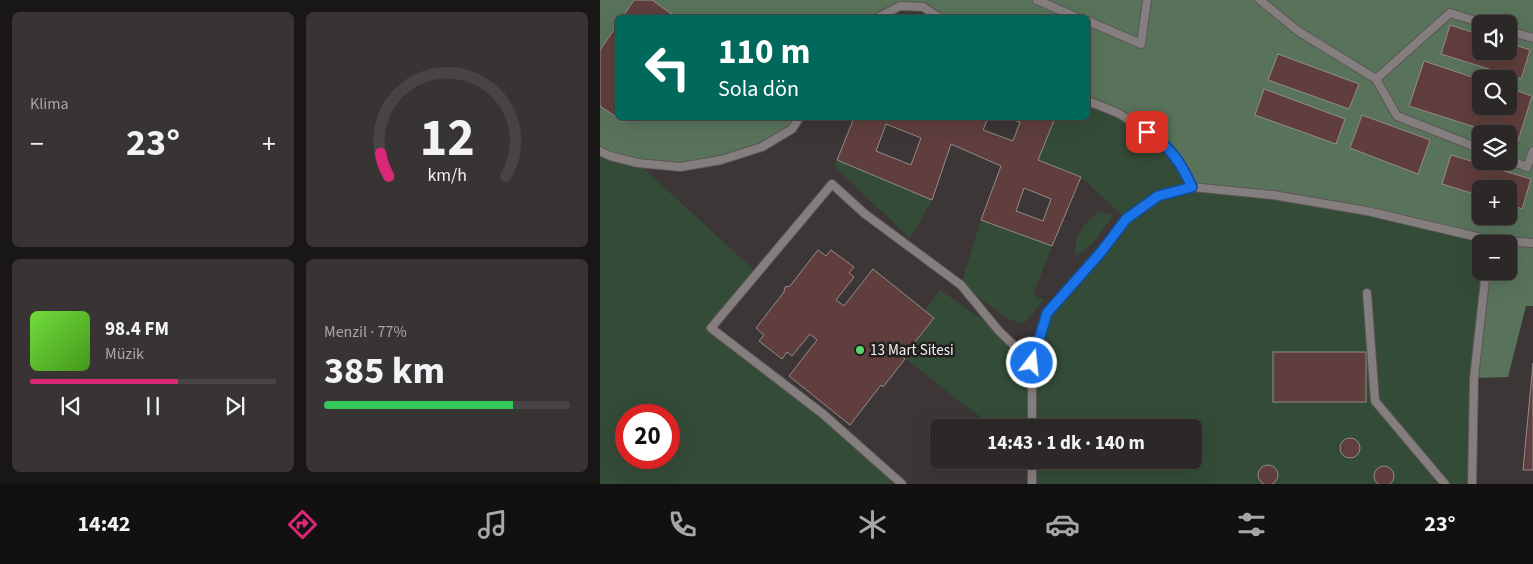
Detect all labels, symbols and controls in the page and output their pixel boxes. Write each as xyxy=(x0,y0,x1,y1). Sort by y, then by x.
map controls xyxy=(1472,15,1517,280)
button: sound xyxy=(1472,15,1517,60)
text: 110 m xyxy=(718,27,810,77)
icon: left xyxy=(635,35,700,100)
button: search xyxy=(1472,70,1517,115)
text: Sola dön xyxy=(718,73,799,105)
text: Klima xyxy=(30,93,69,115)
text: 12 xyxy=(420,102,474,176)
pin xyxy=(1126,111,1168,153)
text: 23° xyxy=(126,116,180,170)
icon: arrive xyxy=(1133,118,1161,146)
text: − xyxy=(30,124,44,164)
text: + xyxy=(262,124,276,164)
button: layers xyxy=(1472,125,1517,170)
text: km/h xyxy=(427,163,467,188)
button: + xyxy=(1472,180,1517,225)
button: − xyxy=(1472,235,1517,280)
text: 98.4 FM xyxy=(105,316,169,343)
text: Menzil · 77% xyxy=(324,321,407,343)
position arrow xyxy=(1005,336,1057,388)
place label: 13 Mart Sitesi xyxy=(870,340,954,361)
text: Müzik xyxy=(105,343,144,365)
text: 385 km xyxy=(324,344,445,398)
marker: 13 Mart Sitesi xyxy=(854,344,866,356)
icon: previous xyxy=(57,392,85,420)
icon: pause xyxy=(139,392,167,420)
icon: next xyxy=(221,392,249,420)
speed limit sign: 20 xyxy=(615,404,680,469)
text: 14:43 · 1 dk · 140 m xyxy=(987,430,1145,457)
icon: directions xyxy=(285,507,320,542)
icon: music xyxy=(475,507,510,542)
icon: phone xyxy=(665,507,700,542)
icon: climate xyxy=(855,507,890,542)
icon: car xyxy=(1045,507,1080,542)
icon: filters xyxy=(1234,507,1269,542)
text: 14:42 xyxy=(77,508,130,540)
text: 23° xyxy=(1424,508,1456,540)

